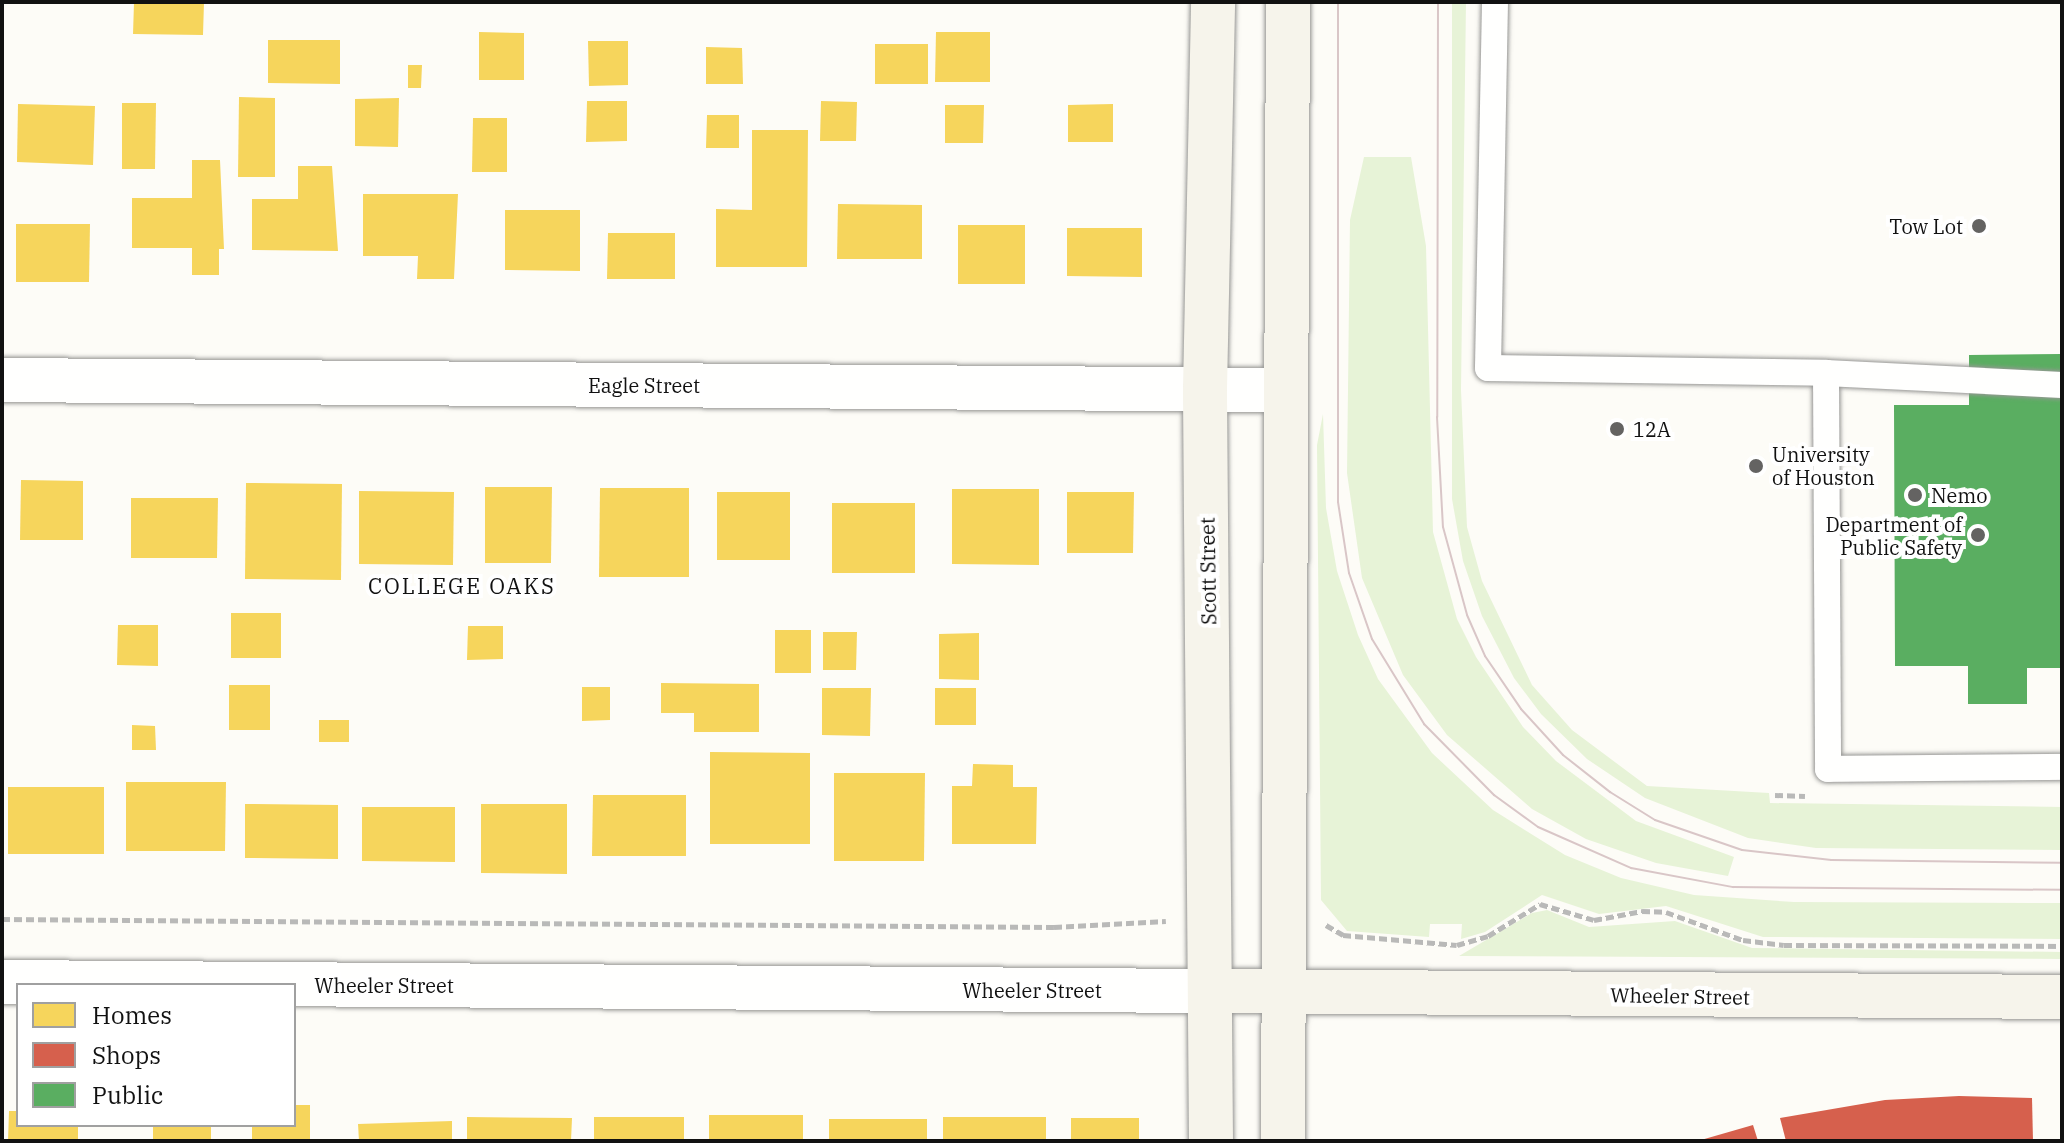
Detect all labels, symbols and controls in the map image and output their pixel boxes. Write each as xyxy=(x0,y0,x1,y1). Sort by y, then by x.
place label: Tow Lot xyxy=(1889,214,1963,238)
marker: Tow Lot xyxy=(1970,217,1988,235)
street label: Eagle Street xyxy=(588,373,700,397)
place label: 12A xyxy=(1633,417,1671,441)
marker: 12A xyxy=(1608,420,1626,438)
place label: University of Houston xyxy=(1772,442,1875,489)
marker: University of Houston xyxy=(1747,457,1765,475)
place label: Nemo xyxy=(1931,483,1988,507)
marker: Nemo xyxy=(1906,486,1924,504)
place label: Department of Public Safety xyxy=(1825,512,1962,559)
street label: Scott Street xyxy=(1195,517,1221,625)
marker: Department of Public Safety xyxy=(1969,526,1987,544)
district label: COLLEGE OAKS xyxy=(368,573,556,599)
street label: Wheeler Street xyxy=(314,973,454,997)
street label: Wheeler Street xyxy=(962,978,1102,1002)
legend xyxy=(16,983,296,1127)
street label: Wheeler Street xyxy=(1610,983,1750,1009)
text: Homes xyxy=(92,999,172,1031)
text: Shops xyxy=(92,1039,161,1071)
text: Public xyxy=(92,1079,163,1111)

